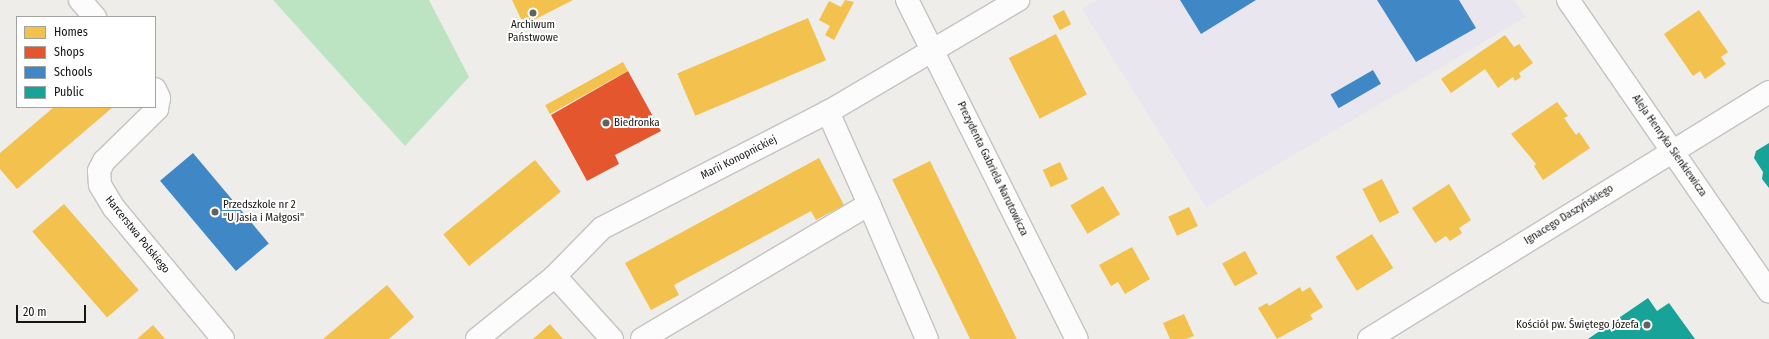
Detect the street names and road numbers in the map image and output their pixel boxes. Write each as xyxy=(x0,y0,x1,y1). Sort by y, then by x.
street label: Aleja Henryka Sienkiewicza xyxy=(1629,92,1709,200)
street label: Prezydenta Gabriela Narutowicza xyxy=(954,100,1030,238)
street label: Marii Konopnickiej xyxy=(699,133,779,183)
street label: Ignacego Daszyńskiego xyxy=(1522,182,1616,248)
street label: Harcerstwa Polskiego xyxy=(102,194,172,276)

